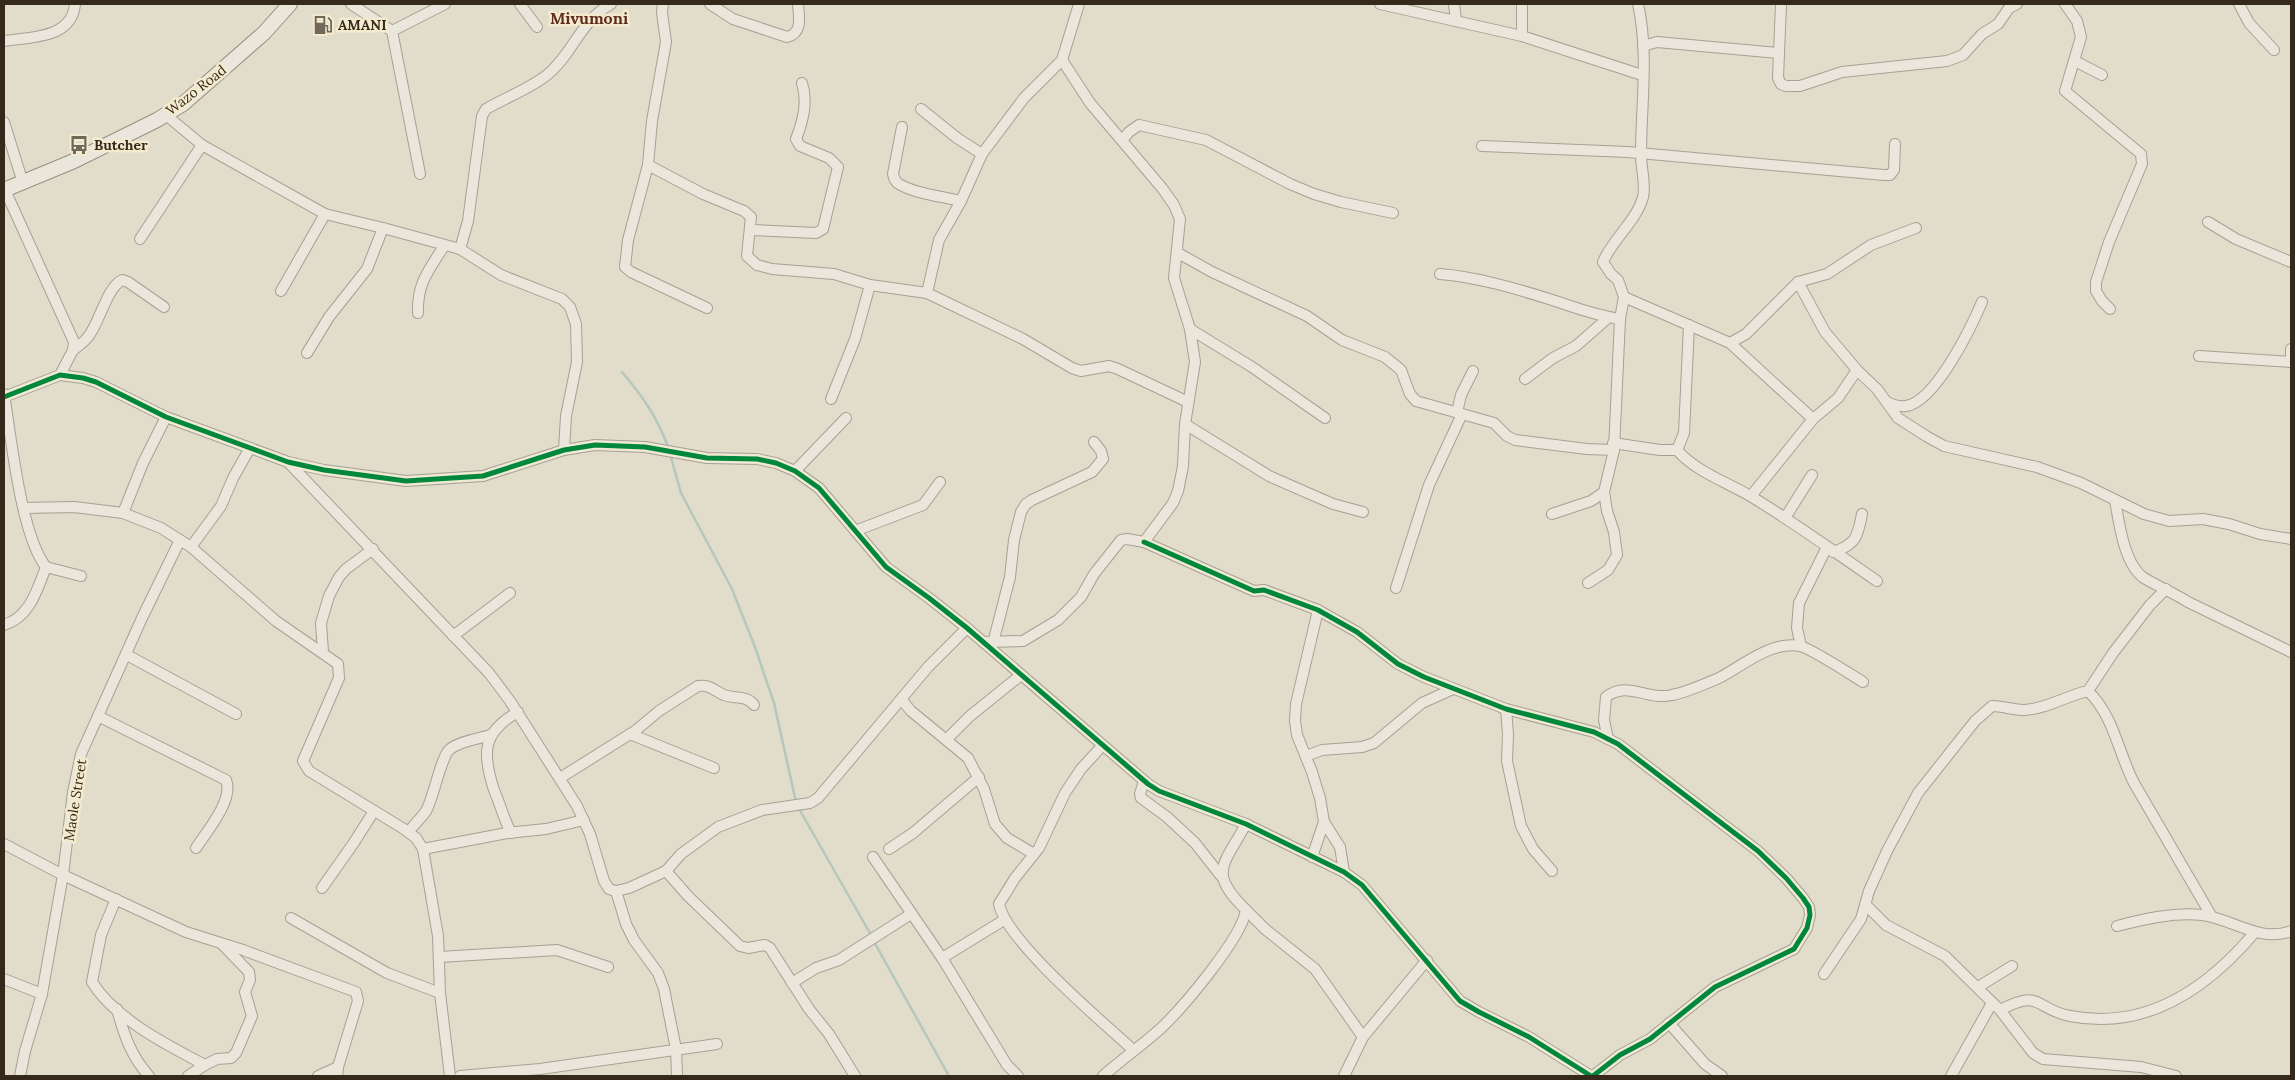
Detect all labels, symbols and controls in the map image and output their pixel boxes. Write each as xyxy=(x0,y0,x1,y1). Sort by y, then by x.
district label: Mivumoni xyxy=(550,8,628,28)
fuel station icon: AMANI xyxy=(312,14,334,36)
place label: AMANI xyxy=(338,16,387,34)
street label: Wazo Road xyxy=(162,61,230,119)
bus stop icon: Butcher xyxy=(68,134,90,156)
place label: Butcher xyxy=(94,136,148,154)
street label: Maole Street xyxy=(60,757,90,842)

